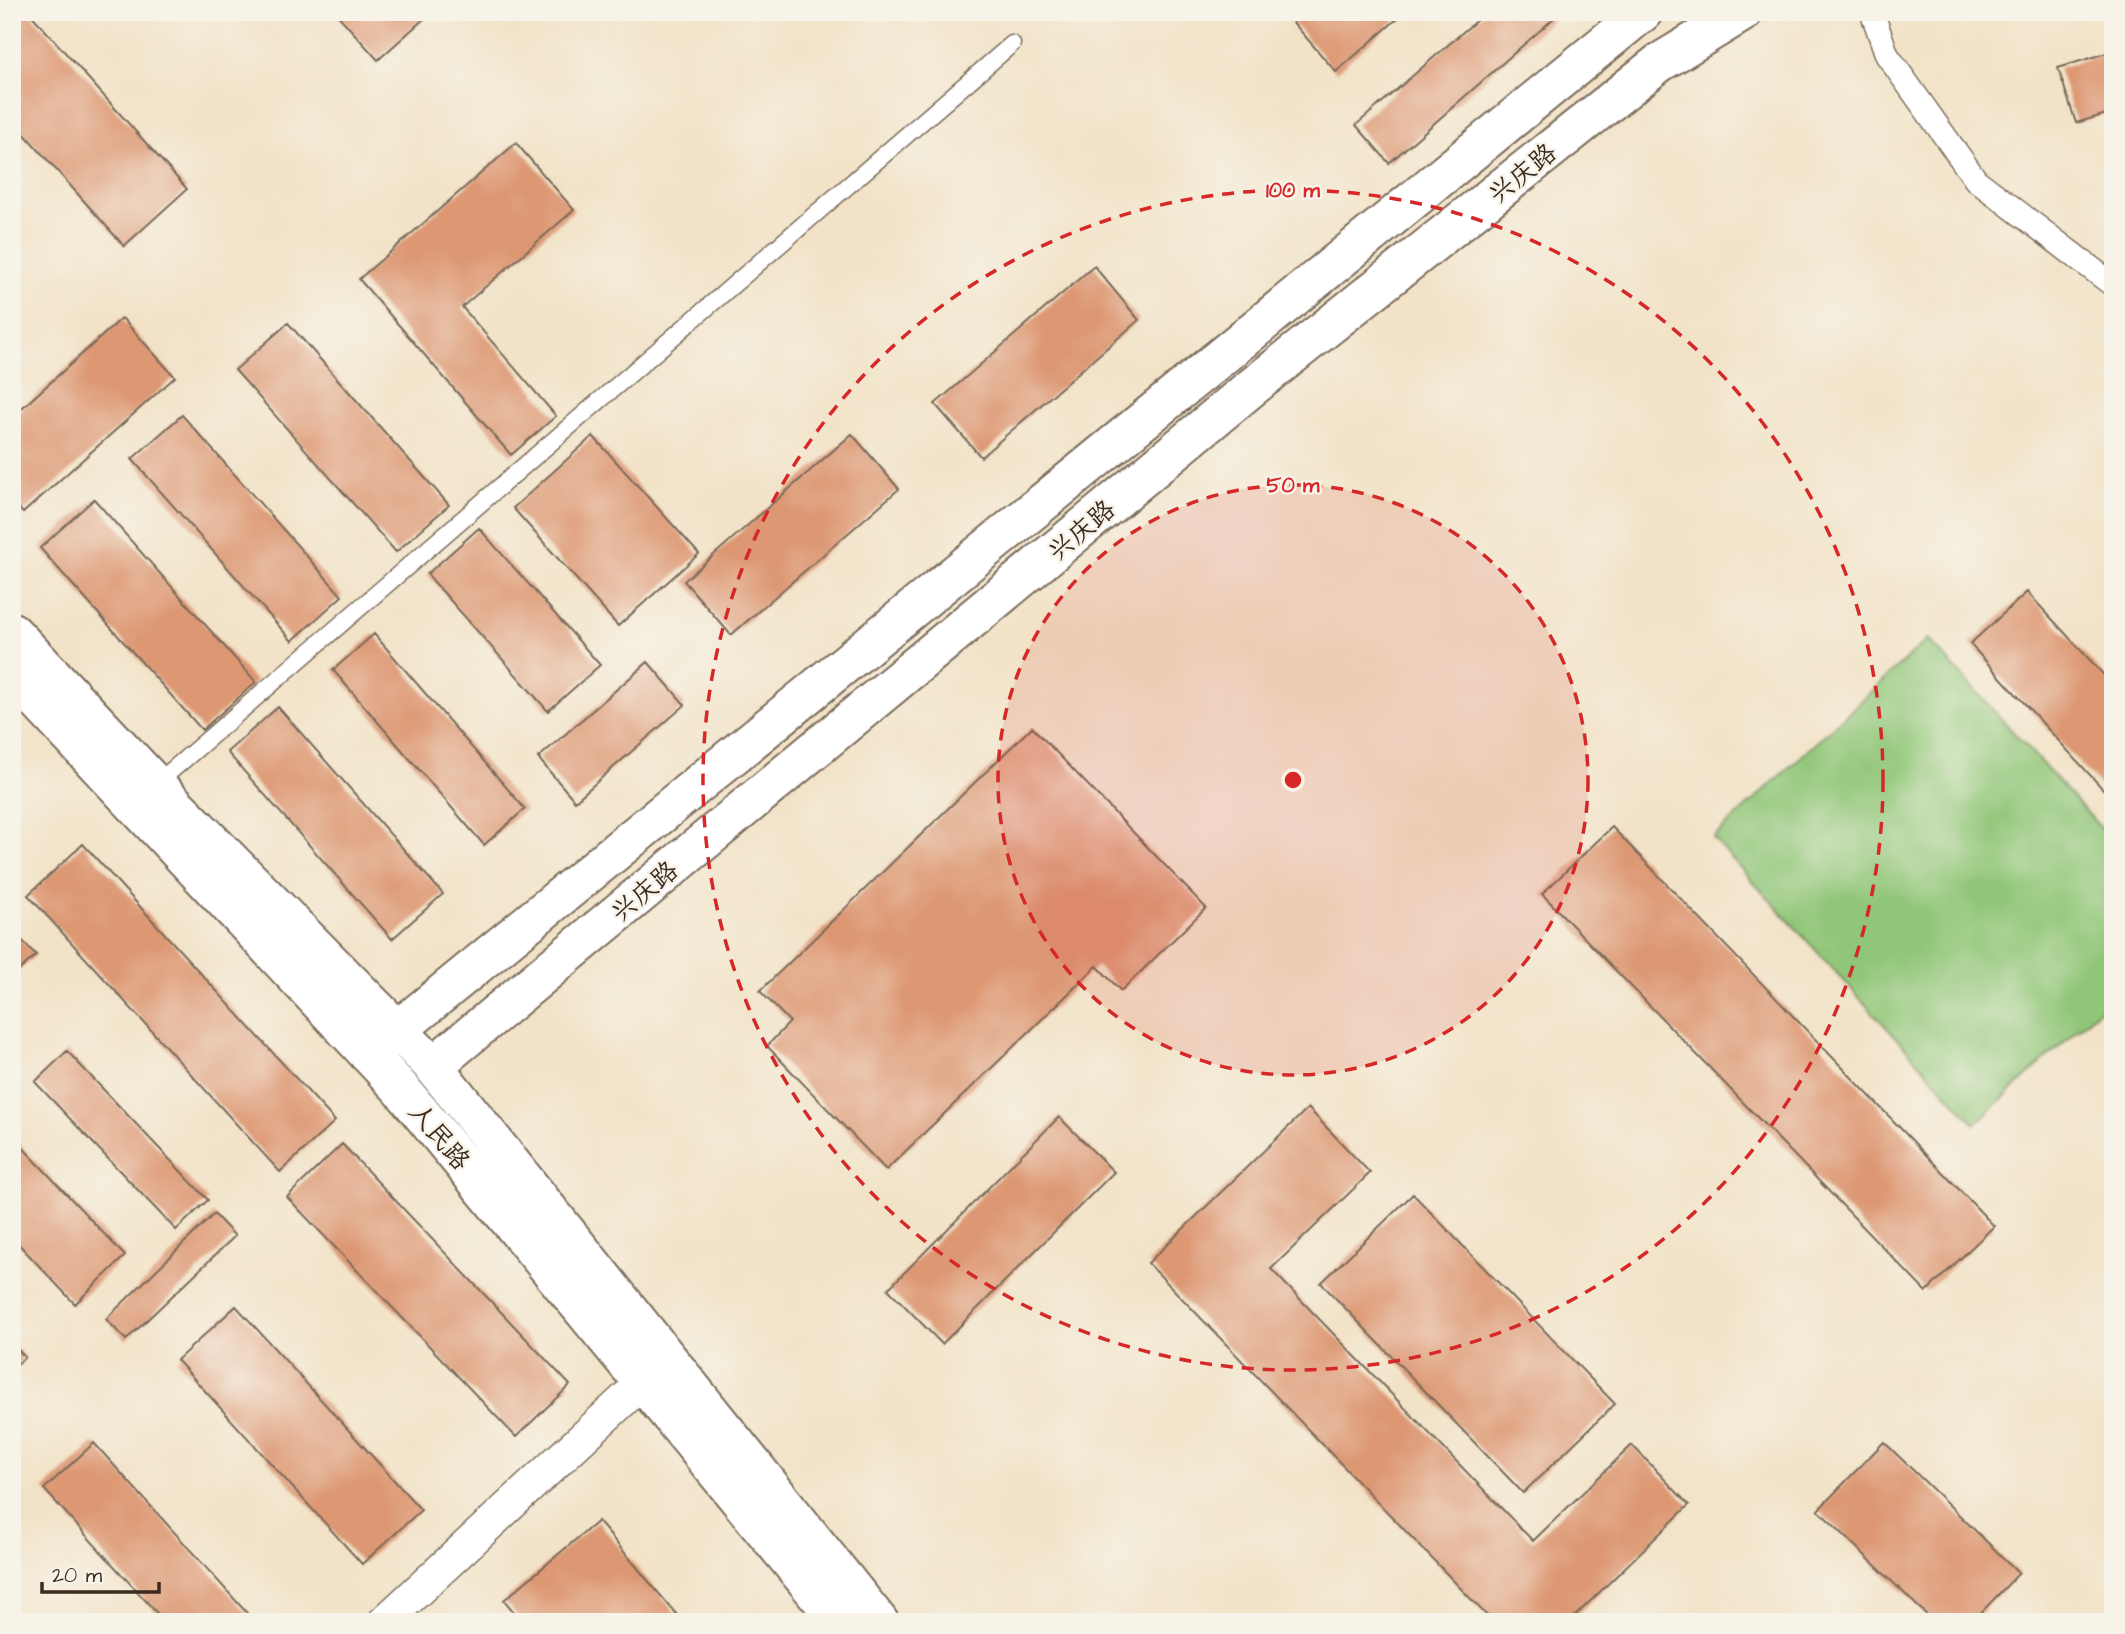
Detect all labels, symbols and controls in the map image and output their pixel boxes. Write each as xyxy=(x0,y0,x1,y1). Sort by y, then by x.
street label: 兴庆路 xyxy=(1481,135,1564,212)
text: 100 m xyxy=(1266,176,1321,205)
text: 50 m xyxy=(1267,471,1320,500)
street label: 兴庆路 xyxy=(1040,492,1123,570)
centre of rings xyxy=(1281,768,1305,792)
street label: 兴庆路 xyxy=(603,853,686,931)
street label: 人民路 xyxy=(400,1095,478,1178)
scale bar xyxy=(42,1550,159,1594)
text: 20 m xyxy=(52,1561,103,1590)

